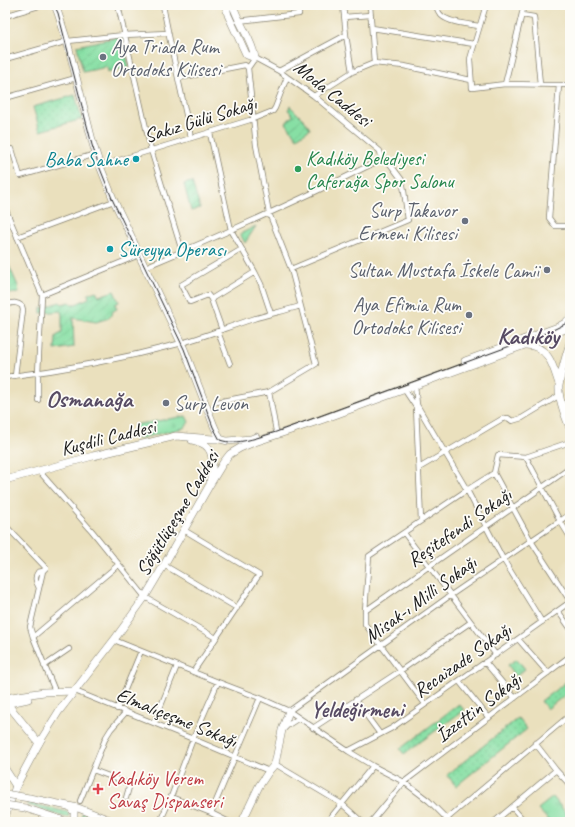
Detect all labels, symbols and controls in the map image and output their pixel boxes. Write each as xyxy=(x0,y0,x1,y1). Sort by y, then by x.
place label: Aya Triada Rum Ortodoks Kilisesi xyxy=(111,34,223,82)
marker: Aya Triada Rum Ortodoks Kilisesi xyxy=(98,52,108,62)
street label: Moda Caddesi xyxy=(289,54,378,134)
street label: Sakız Gülü Sokağı xyxy=(141,90,260,148)
place label: Kadıköy Belediyesi Caferağa Spor Salonu xyxy=(306,146,455,194)
place label: Baba Sahne xyxy=(45,147,129,172)
marker: Baba Sahne xyxy=(131,154,141,164)
marker: Kadıköy Belediyesi Caferağa Spor Salonu xyxy=(293,164,303,174)
place label: Surp Takavor Ermeni Kilisesi xyxy=(358,198,459,246)
marker: Surp Takavor Ermeni Kilisesi xyxy=(460,216,470,226)
place label: Süreyya Operası xyxy=(118,237,227,262)
marker: Süreyya Operası xyxy=(105,244,115,254)
place label: Sultan Mustafa İskele Camii xyxy=(348,258,541,283)
marker: Sultan Mustafa İskele Camii xyxy=(542,265,552,275)
place label: Aya Efimia Rum Ortodoks Kilisesi xyxy=(352,292,463,340)
marker: Aya Efimia Rum Ortodoks Kilisesi xyxy=(464,310,474,320)
district label: Kadıköy xyxy=(497,321,562,351)
district label: Osmanağa xyxy=(46,384,134,414)
place label: Surp Levon xyxy=(174,391,249,416)
marker: Surp Levon xyxy=(161,398,171,408)
street label: Kuşdili Caddesi xyxy=(58,413,160,461)
street label: Söğütlüçeşme Caddesi xyxy=(130,444,226,581)
street label: Reşitefendi Sokağı xyxy=(402,482,517,573)
street label: Misak-ı Milli Sokağı xyxy=(359,549,482,649)
street label: Recaizade Sokağı xyxy=(409,617,517,703)
street label: İzzettin Sokağı xyxy=(430,666,527,748)
street label: Elmalıçeşme Sokağı xyxy=(113,682,242,754)
district label: Yeldeğirmeni xyxy=(311,696,406,724)
place label: Kadıköy Verem Savaş Dispanseri xyxy=(107,766,225,814)
marker: Kadıköy Verem Savaş Dispanseri xyxy=(92,783,104,795)

